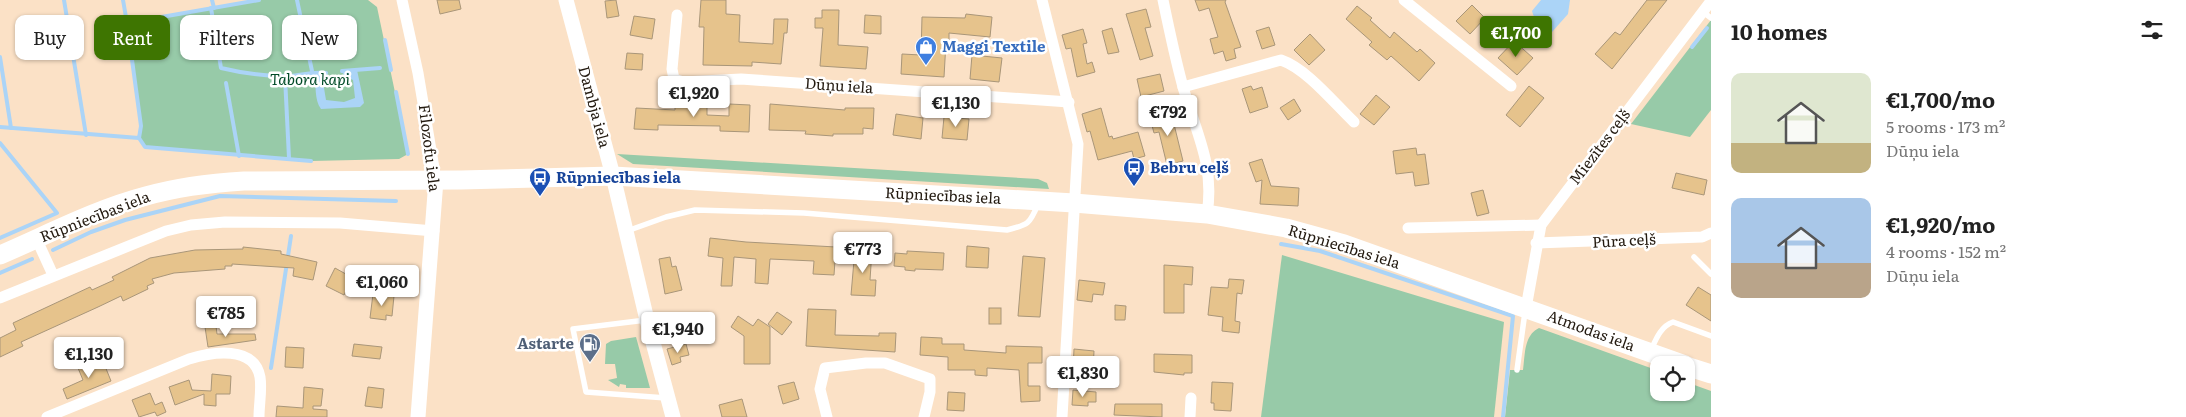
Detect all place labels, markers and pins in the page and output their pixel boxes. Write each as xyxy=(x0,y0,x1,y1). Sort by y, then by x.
pin: €1,700 xyxy=(1475,15,1557,58)
place label: Maggi Textile xyxy=(942,34,1046,57)
shop icon: Maggi Textile xyxy=(914,35,938,66)
pin: €1,920 xyxy=(653,76,735,118)
pin: €1,130 xyxy=(915,86,997,128)
pin: €792 xyxy=(1138,94,1198,137)
place label: Bebru ceļš xyxy=(1150,155,1229,178)
bus stop icon: Bebru ceļš xyxy=(1122,156,1146,187)
place label: Rūpniecības iela xyxy=(556,165,681,188)
bus stop icon: Rūpniecības iela xyxy=(528,166,552,197)
pin: €773 xyxy=(833,232,893,274)
pin: €1,060 xyxy=(341,264,423,307)
pin: €785 xyxy=(196,296,256,338)
pin: €1,940 xyxy=(637,312,719,354)
place label: Astarte xyxy=(517,331,574,354)
fuel station icon: Astarte xyxy=(578,332,602,363)
pin: €1,130 xyxy=(48,336,130,379)
pin: €1,830 xyxy=(1042,356,1124,398)

